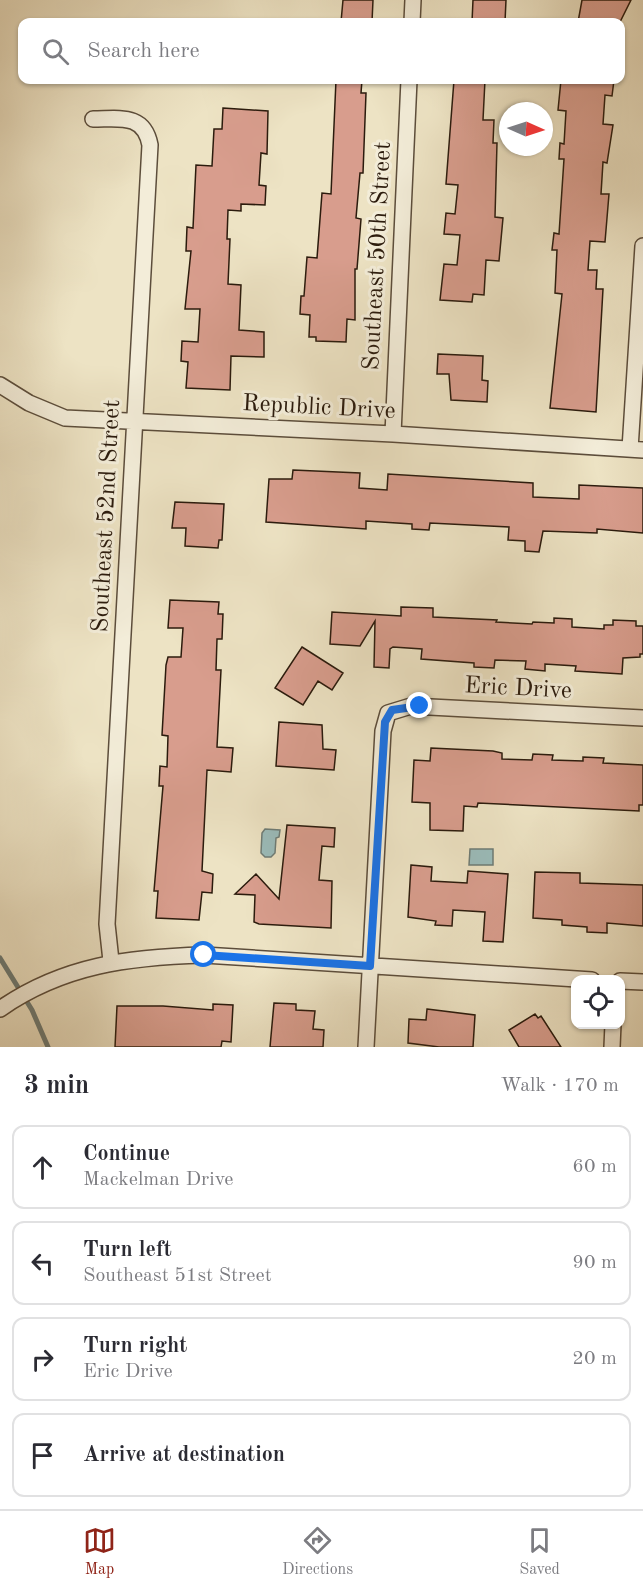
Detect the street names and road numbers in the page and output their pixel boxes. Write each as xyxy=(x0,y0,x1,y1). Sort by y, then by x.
street label: Southeast 50th Street xyxy=(360,141,396,371)
street label: Republic Drive xyxy=(242,392,396,424)
street label: Southeast 52nd Street xyxy=(89,399,125,633)
street label: Eric Drive xyxy=(464,674,572,704)

